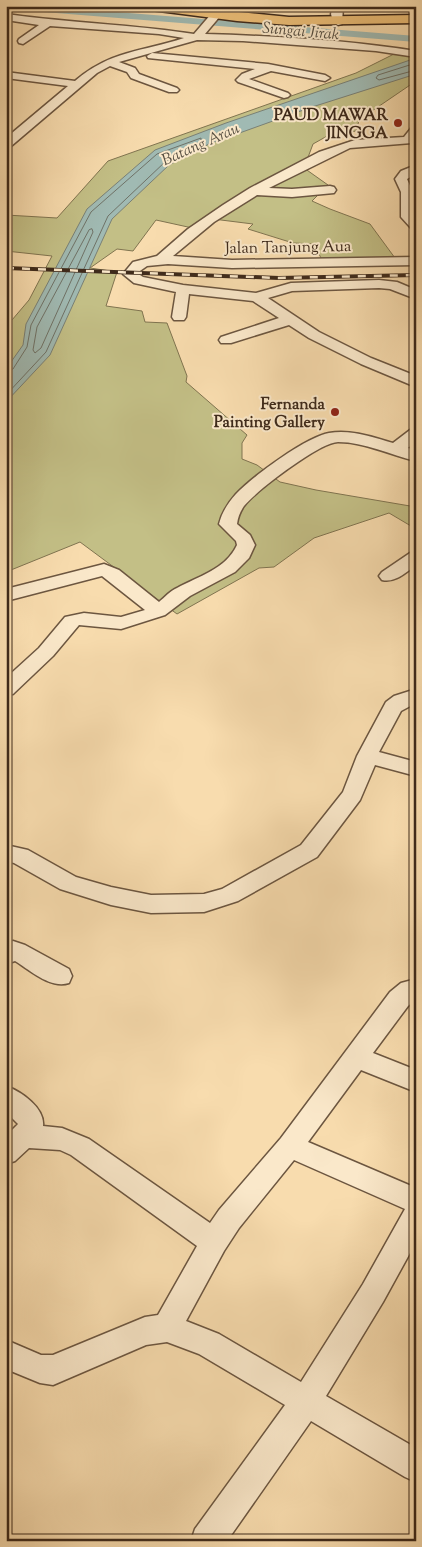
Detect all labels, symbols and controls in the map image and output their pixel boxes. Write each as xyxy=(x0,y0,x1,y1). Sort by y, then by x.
water label: Sungai Jirak xyxy=(261,18,340,47)
place label: PAUD MAWAR JINGGA xyxy=(274,105,389,146)
marker: PAUD MAWAR JINGGA xyxy=(392,117,404,129)
water label: Batang Arau xyxy=(158,118,244,173)
street label: Jalan Tanjung Aua xyxy=(224,236,352,261)
place label: Fernanda Painting Gallery xyxy=(214,394,326,435)
marker: Fernanda Painting Gallery xyxy=(329,406,341,418)

